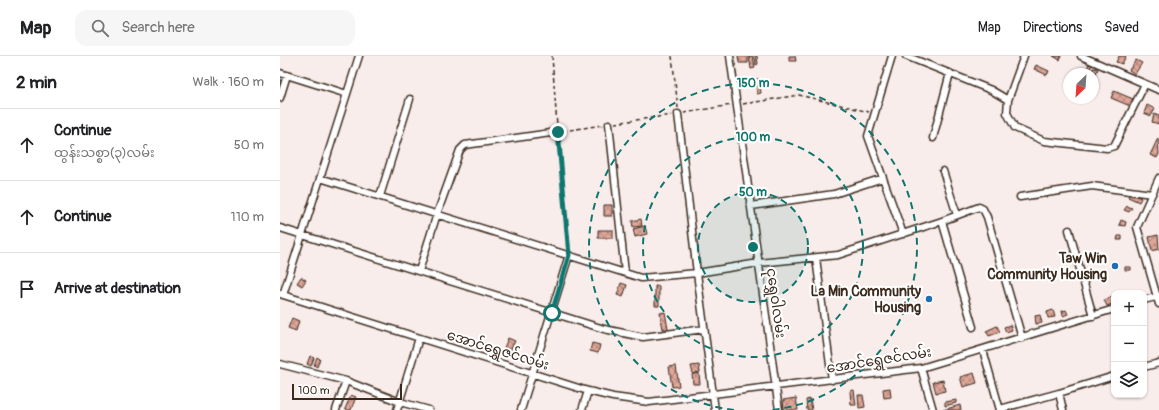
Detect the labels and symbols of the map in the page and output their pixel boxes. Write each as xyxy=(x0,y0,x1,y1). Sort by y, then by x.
north arrow xyxy=(1063,68,1099,104)
text: 150 m xyxy=(737,76,770,91)
route end xyxy=(549,123,567,141)
text: 100 m xyxy=(736,130,771,145)
text: 50 m xyxy=(739,185,767,200)
centre of rings xyxy=(746,240,760,254)
place label: Taw Win Community Housing xyxy=(987,250,1107,283)
marker: Taw Win Community Housing xyxy=(1110,261,1120,271)
street label: ငုရွှေဝါလမ်း xyxy=(760,267,791,340)
place label: La Min Community Housing xyxy=(810,283,921,316)
marker: La Min Community Housing xyxy=(924,294,934,304)
route start xyxy=(543,304,561,322)
street label: အောင်ရွှေဇင်လမ်း xyxy=(444,324,552,377)
street label: အောင်ရွှေဇင်လမ်း xyxy=(825,341,933,380)
scale bar xyxy=(292,382,402,401)

